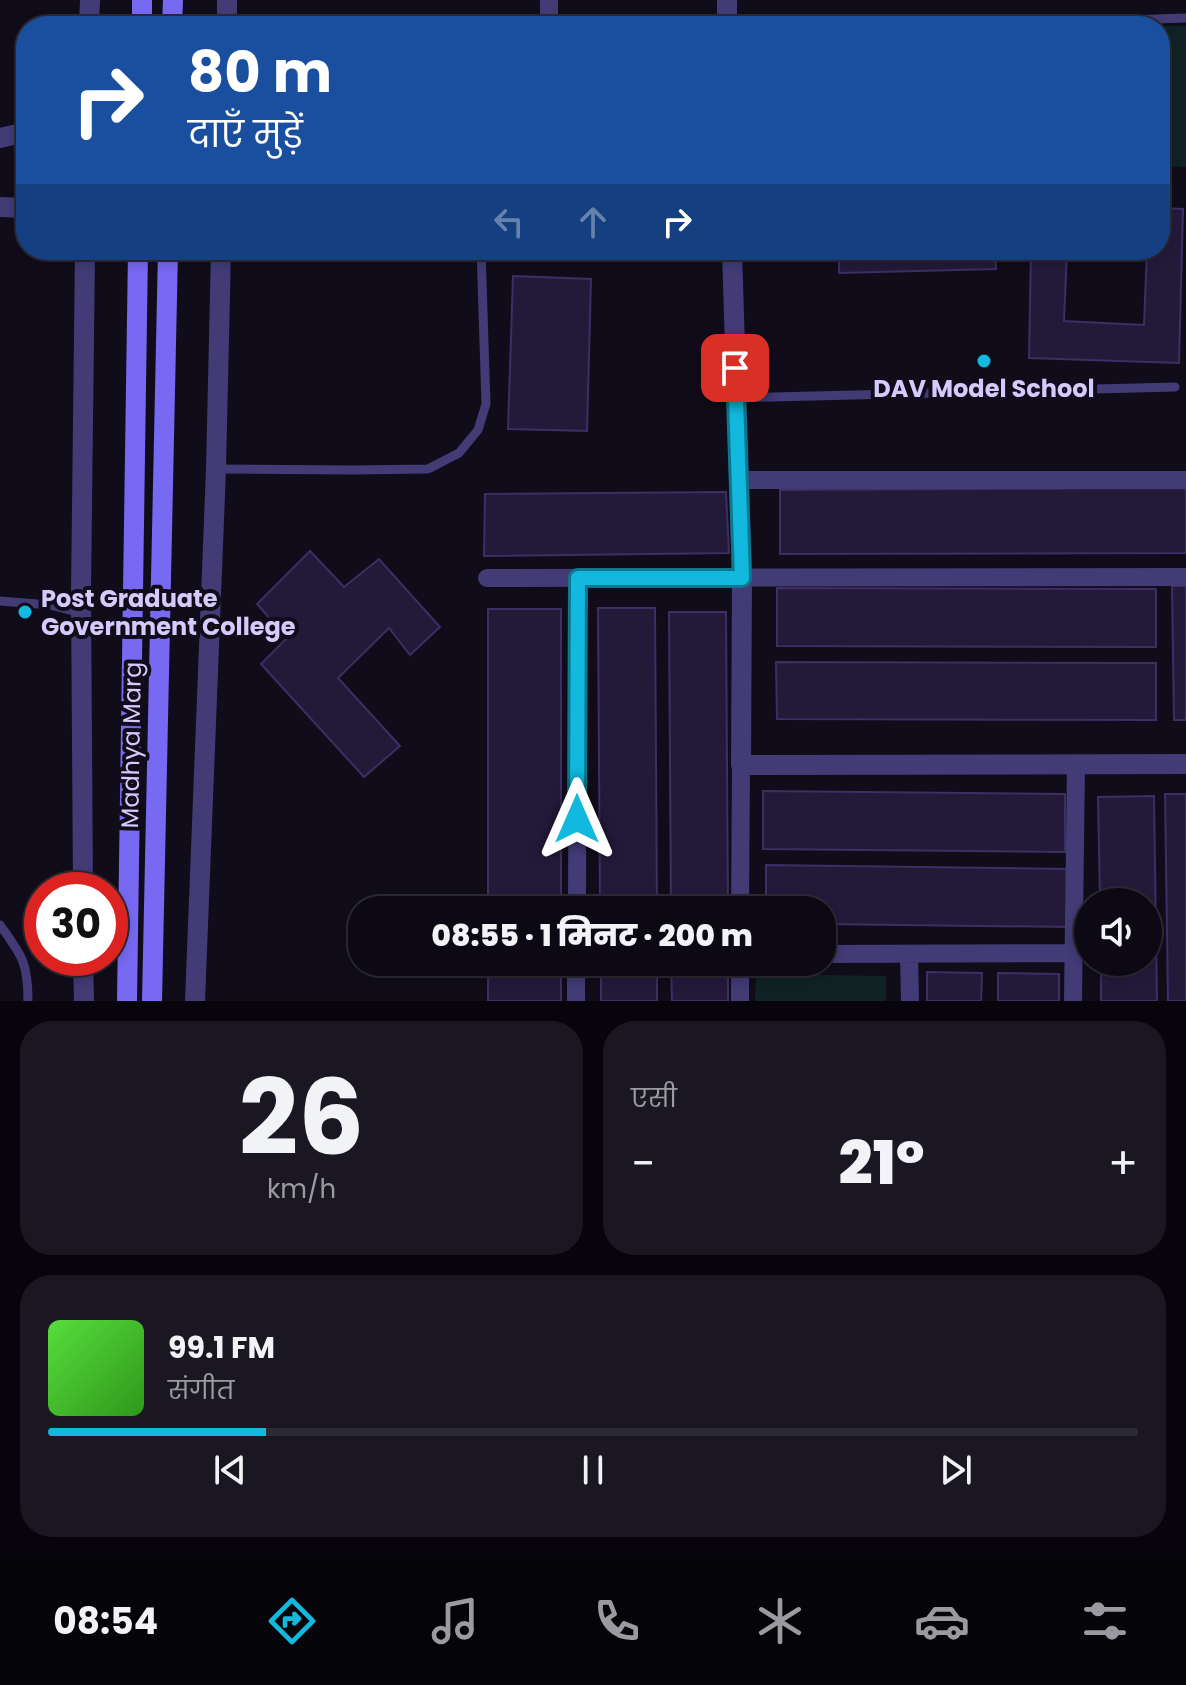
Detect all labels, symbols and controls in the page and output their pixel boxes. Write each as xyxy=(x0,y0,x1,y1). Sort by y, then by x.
text: 80 m xyxy=(188,33,332,112)
icon: right xyxy=(56,48,160,152)
text: दाएँ मुड़ें xyxy=(188,109,303,160)
icon: left xyxy=(487,200,531,244)
icon: ahead xyxy=(571,200,615,244)
icon: right xyxy=(655,200,699,244)
pin xyxy=(701,334,769,402)
icon: arrive xyxy=(713,346,757,390)
marker: DAV Model School xyxy=(975,352,993,370)
place label: DAV Model School xyxy=(873,372,1095,405)
place label: Post Graduate Government College xyxy=(41,582,296,643)
marker: Post Graduate Government College xyxy=(16,603,34,621)
street label: Madhya Marg xyxy=(113,661,149,829)
position arrow xyxy=(535,777,619,861)
speed limit sign: 30 xyxy=(24,872,128,976)
map controls xyxy=(1074,888,1162,976)
button: sound xyxy=(1074,888,1162,976)
text: 08:55 · 1 मिनट · 200 m xyxy=(431,914,753,957)
text: 26 xyxy=(239,1045,364,1190)
text: एसी xyxy=(631,1080,677,1116)
text: 21° xyxy=(839,1121,925,1205)
text: − xyxy=(631,1133,655,1194)
text: + xyxy=(1108,1133,1138,1194)
text: km/h xyxy=(267,1171,336,1207)
text: 99.1 FM xyxy=(168,1326,275,1369)
text: संगीत xyxy=(168,1372,234,1408)
icon: previous xyxy=(208,1448,252,1492)
icon: pause xyxy=(571,1448,615,1492)
icon: next xyxy=(934,1448,978,1492)
icon: directions xyxy=(264,1593,320,1649)
icon: music xyxy=(427,1593,483,1649)
icon: phone xyxy=(589,1593,645,1649)
icon: climate xyxy=(752,1593,808,1649)
icon: car xyxy=(914,1593,970,1649)
icon: filters xyxy=(1077,1593,1133,1649)
text: 08:54 xyxy=(53,1596,158,1647)

